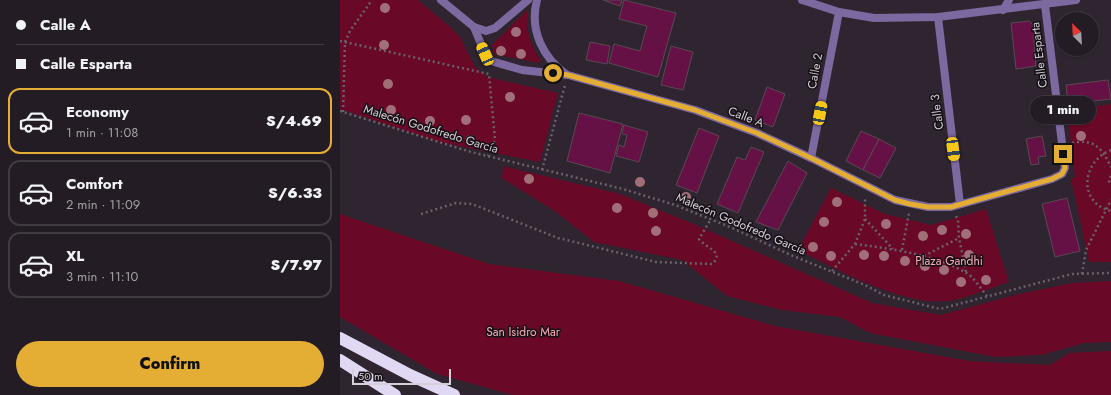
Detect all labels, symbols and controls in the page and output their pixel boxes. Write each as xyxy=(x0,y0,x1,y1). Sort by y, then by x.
north arrow xyxy=(1055,12,1099,56)
map controls xyxy=(1055,12,1099,56)
text: Calle A xyxy=(40,14,91,36)
street label: Calle Esparta xyxy=(1026,21,1052,89)
car xyxy=(475,41,495,67)
street label: Calle 2 xyxy=(803,51,827,90)
text: Calle Esparta xyxy=(40,53,132,75)
route start xyxy=(544,64,562,82)
street label: Calle 3 xyxy=(926,93,948,131)
callout: 1 min xyxy=(1030,96,1096,124)
street label: Malecón Godofredo García xyxy=(361,100,501,158)
car xyxy=(812,100,828,126)
text: 1 min xyxy=(1047,100,1079,119)
text: Economy xyxy=(66,101,129,123)
street label: Calle A xyxy=(725,102,767,132)
icon: car xyxy=(18,103,54,139)
text: S/4.69 xyxy=(266,110,322,132)
text: 1 min · 11:08 xyxy=(66,123,138,142)
car xyxy=(946,136,960,162)
route end xyxy=(1054,145,1072,163)
text: Comfort xyxy=(66,173,123,195)
icon: car xyxy=(18,175,54,211)
text: S/6.33 xyxy=(268,182,322,204)
street label: Malecón Godofredo García xyxy=(673,188,809,260)
text: 2 min · 11:09 xyxy=(66,195,140,214)
text: XL xyxy=(66,245,84,267)
icon: car xyxy=(18,247,54,283)
park label: Plaza Gandhi xyxy=(915,252,983,270)
text: S/7.97 xyxy=(271,254,322,276)
text: 3 min · 11:10 xyxy=(66,267,138,286)
park label: San Isidro Mar xyxy=(486,323,561,341)
button: Confirm xyxy=(16,341,324,387)
scale bar xyxy=(352,367,451,386)
text: 50 m xyxy=(358,368,383,384)

